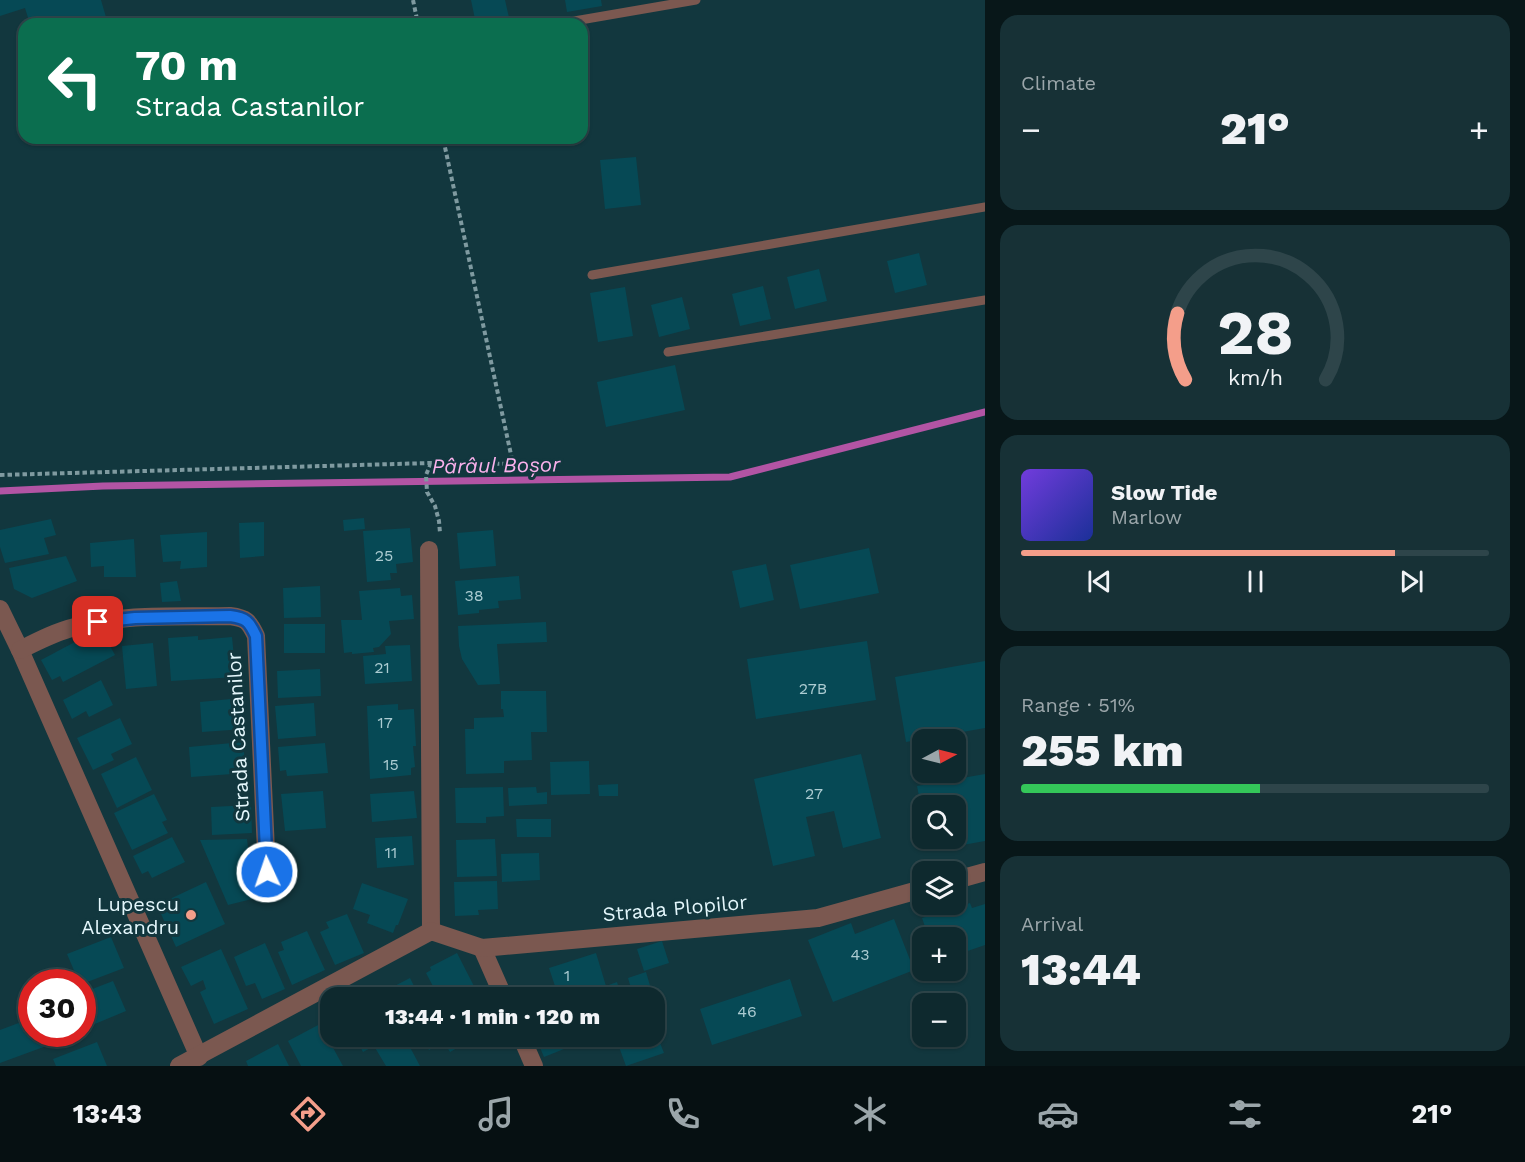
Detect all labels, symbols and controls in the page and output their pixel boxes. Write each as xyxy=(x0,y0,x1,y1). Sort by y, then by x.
text: 70 m xyxy=(135,41,238,90)
icon: left xyxy=(36,42,114,120)
text: Climate xyxy=(1021,71,1096,95)
text: Strada Castanilor xyxy=(135,91,364,123)
text: 21° xyxy=(1220,102,1290,155)
text: − xyxy=(1021,110,1041,149)
text: + xyxy=(1469,110,1489,149)
text: 28 xyxy=(1217,296,1293,369)
text: km/h xyxy=(1227,365,1283,390)
water label: Pârâul Boșor xyxy=(431,451,561,479)
text: Slow Tide xyxy=(1111,480,1218,505)
text: Marlow xyxy=(1111,505,1182,529)
house number: 25 xyxy=(375,546,393,565)
icon: previous xyxy=(1083,565,1116,598)
icon: pause xyxy=(1239,565,1272,598)
icon: next xyxy=(1395,565,1428,598)
house number: 38 xyxy=(464,586,484,605)
pin xyxy=(72,596,123,647)
icon: arrive xyxy=(81,605,114,638)
street label: Strada Castanilor xyxy=(222,652,254,822)
house number: 21 xyxy=(374,658,390,677)
house number: 27B xyxy=(799,679,827,698)
text: Range · 51% xyxy=(1021,693,1135,717)
house number: 17 xyxy=(377,713,393,732)
text: 255 km xyxy=(1021,724,1184,777)
north arrow xyxy=(912,729,966,783)
map controls xyxy=(912,729,966,1047)
house number: 15 xyxy=(383,755,399,774)
house number: 27 xyxy=(805,784,823,803)
button: search xyxy=(912,795,966,849)
position arrow xyxy=(235,840,299,904)
house number: 11 xyxy=(385,843,397,862)
button: layers xyxy=(912,861,966,915)
street label: Strada Plopilor xyxy=(602,890,748,926)
place label: Lupescu Alexandru xyxy=(81,892,179,939)
marker: Lupescu Alexandru xyxy=(184,908,198,922)
text: Arrival xyxy=(1021,912,1083,936)
button: + xyxy=(912,927,966,981)
text: 13:44 xyxy=(1021,943,1141,996)
house number: 43 xyxy=(850,945,870,964)
house number: 1 xyxy=(564,966,570,985)
speed limit sign: 30 xyxy=(18,969,96,1047)
button: − xyxy=(912,993,966,1047)
house number: 46 xyxy=(737,1002,757,1021)
text: 13:44 · 1 min · 120 m xyxy=(385,1004,600,1029)
icon: directions xyxy=(287,1093,329,1135)
icon: music xyxy=(475,1093,517,1135)
icon: phone xyxy=(662,1093,704,1135)
icon: climate xyxy=(849,1093,891,1135)
icon: car xyxy=(1037,1093,1079,1135)
icon: filters xyxy=(1224,1093,1266,1135)
text: 13:43 xyxy=(73,1098,142,1130)
text: 21° xyxy=(1411,1098,1452,1130)

